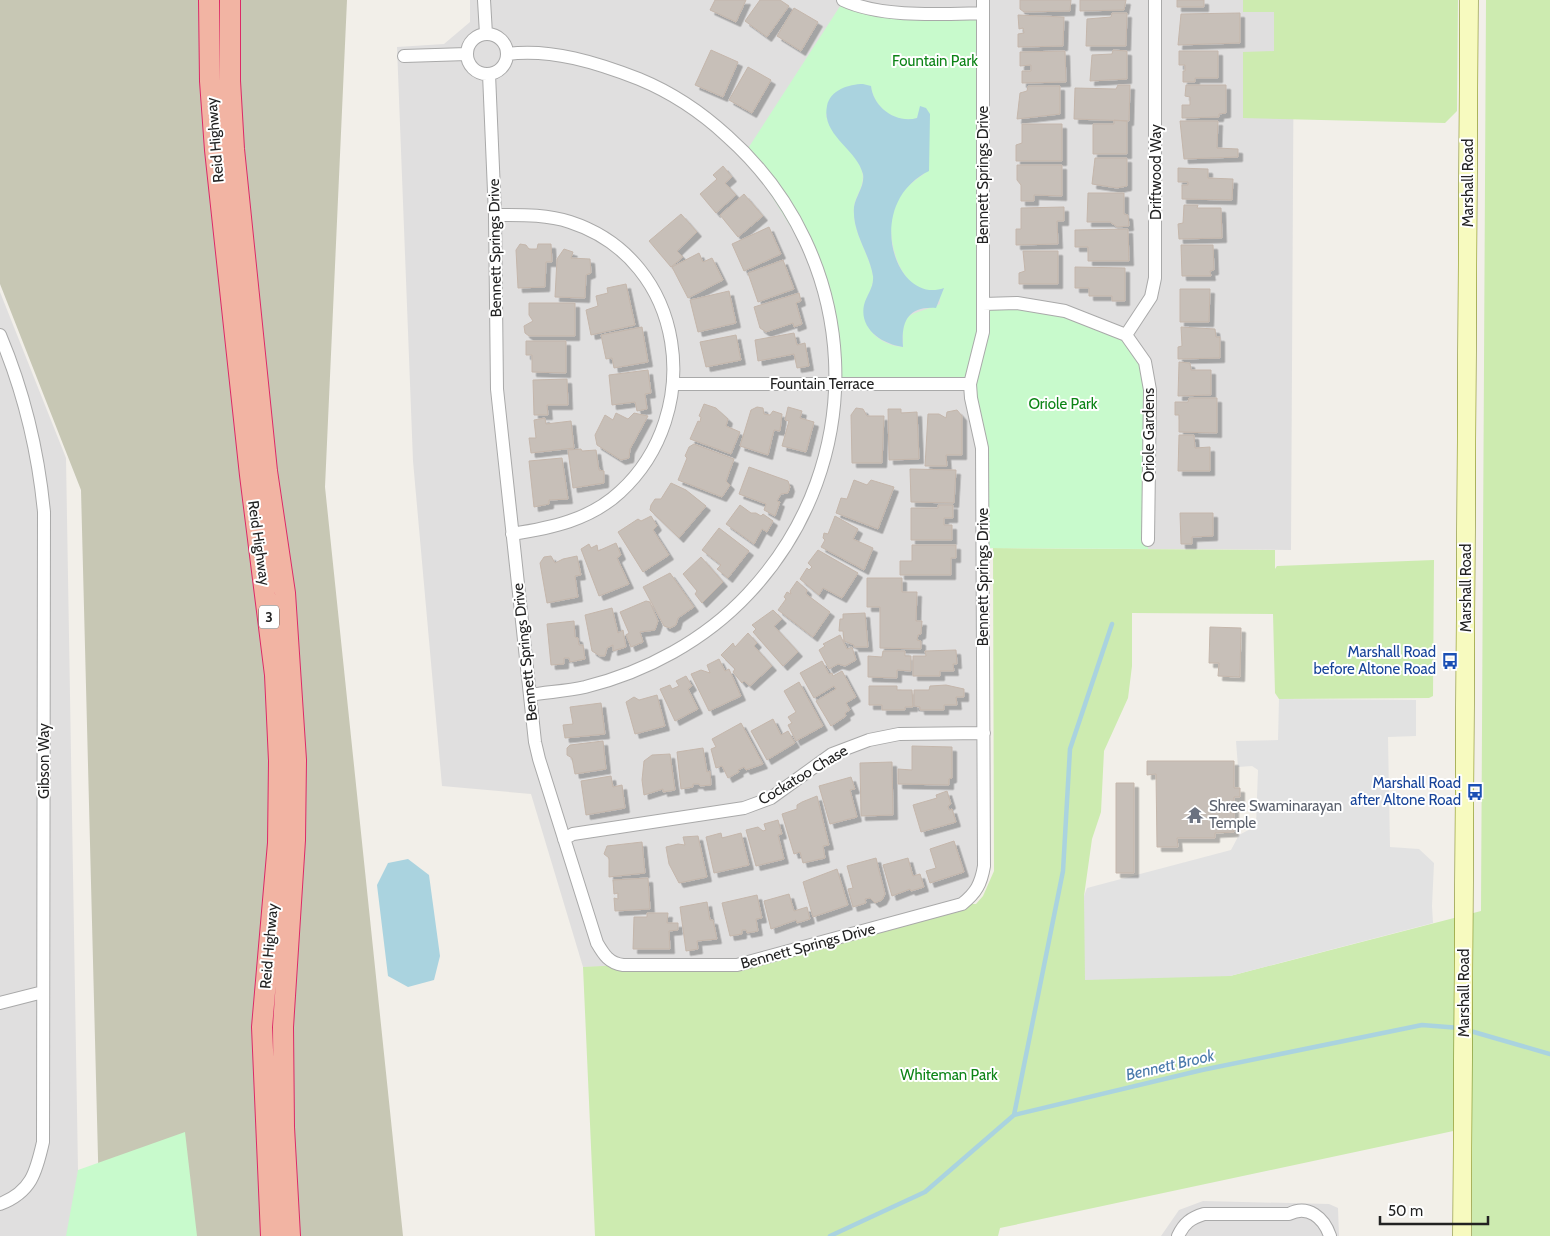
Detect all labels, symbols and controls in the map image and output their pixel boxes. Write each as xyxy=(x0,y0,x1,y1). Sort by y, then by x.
park label: Fountain Park xyxy=(892,52,978,70)
street label: Reid Highway xyxy=(202,96,228,183)
street label: Bennett Springs Drive xyxy=(974,105,992,244)
street label: Driftwood Way xyxy=(1147,124,1165,220)
street label: Marshall Road xyxy=(1459,139,1477,227)
street label: Bennett Springs Drive xyxy=(485,178,505,317)
street label: Fountain Terrace xyxy=(770,375,874,393)
street label: Oriole Gardens xyxy=(1140,388,1158,482)
park label: Oriole Park xyxy=(1028,395,1098,413)
street label: Reid Highway xyxy=(244,499,274,587)
street label: Bennett Springs Drive xyxy=(974,507,992,646)
street label: Marshall Road xyxy=(1457,544,1475,632)
street label: Bennett Springs Drive xyxy=(509,582,541,722)
road number: 3 xyxy=(259,606,279,628)
place label: Marshall Road before Altone Road xyxy=(1314,643,1436,678)
bus stop icon: Marshall Road before Altone Road xyxy=(1440,651,1460,671)
street label: Gibson Way xyxy=(35,723,53,799)
street label: Cockatoo Chase xyxy=(755,741,851,809)
place label: Marshall Road after Altone Road xyxy=(1350,774,1461,809)
bus stop icon: Marshall Road after Altone Road xyxy=(1465,782,1485,802)
place label: Shree Swaminarayan Temple xyxy=(1209,797,1342,832)
temple icon: Shree Swaminarayan Temple xyxy=(1185,805,1205,825)
street label: Reid Highway xyxy=(256,902,282,989)
street label: Bennett Springs Drive xyxy=(739,919,878,973)
street label: Marshall Road xyxy=(1455,949,1473,1037)
water label: Bennett Brook xyxy=(1124,1045,1217,1084)
park label: Whiteman Park xyxy=(900,1066,998,1084)
scale bar xyxy=(1380,1194,1488,1226)
text: 50 m xyxy=(1388,1202,1423,1220)

